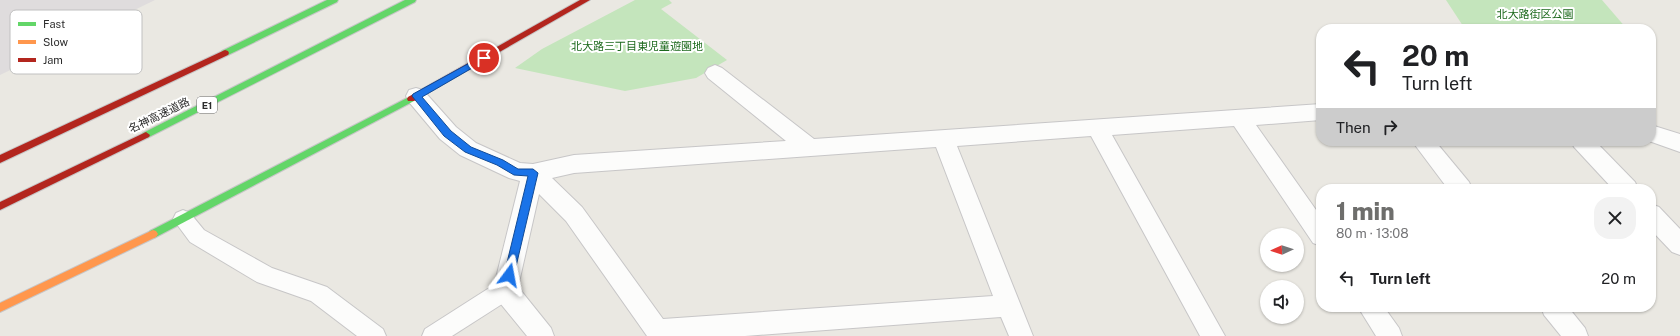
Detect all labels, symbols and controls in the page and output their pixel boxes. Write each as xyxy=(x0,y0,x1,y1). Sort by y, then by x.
park label: 北大路街区公園 xyxy=(1497,8,1574,20)
legend xyxy=(10,10,142,74)
text: Fast xyxy=(43,18,65,30)
text: Slow xyxy=(43,36,69,48)
text: 20 m xyxy=(1402,39,1469,72)
park label: 北大路三丁目東児童遊園地 xyxy=(571,40,703,52)
icon: left xyxy=(1336,40,1388,92)
pin xyxy=(467,41,501,75)
icon: arrive xyxy=(473,47,495,69)
text: Jam xyxy=(43,54,63,66)
text: Turn left xyxy=(1402,73,1472,94)
street label: 名神高速道路 xyxy=(127,95,191,135)
road number: E1 xyxy=(197,97,217,113)
icon: right xyxy=(1379,116,1401,138)
text: Then xyxy=(1336,119,1371,136)
text: 1 min xyxy=(1336,197,1395,225)
button: close xyxy=(1594,197,1636,239)
text: 80 m · 13:08 xyxy=(1336,226,1409,241)
north arrow xyxy=(1260,228,1304,272)
map controls xyxy=(1260,228,1304,324)
position arrow xyxy=(488,254,530,296)
icon: left xyxy=(1336,267,1358,289)
text: Turn left xyxy=(1370,270,1431,287)
text: 20 m xyxy=(1601,270,1636,287)
button: sound xyxy=(1260,280,1304,324)

